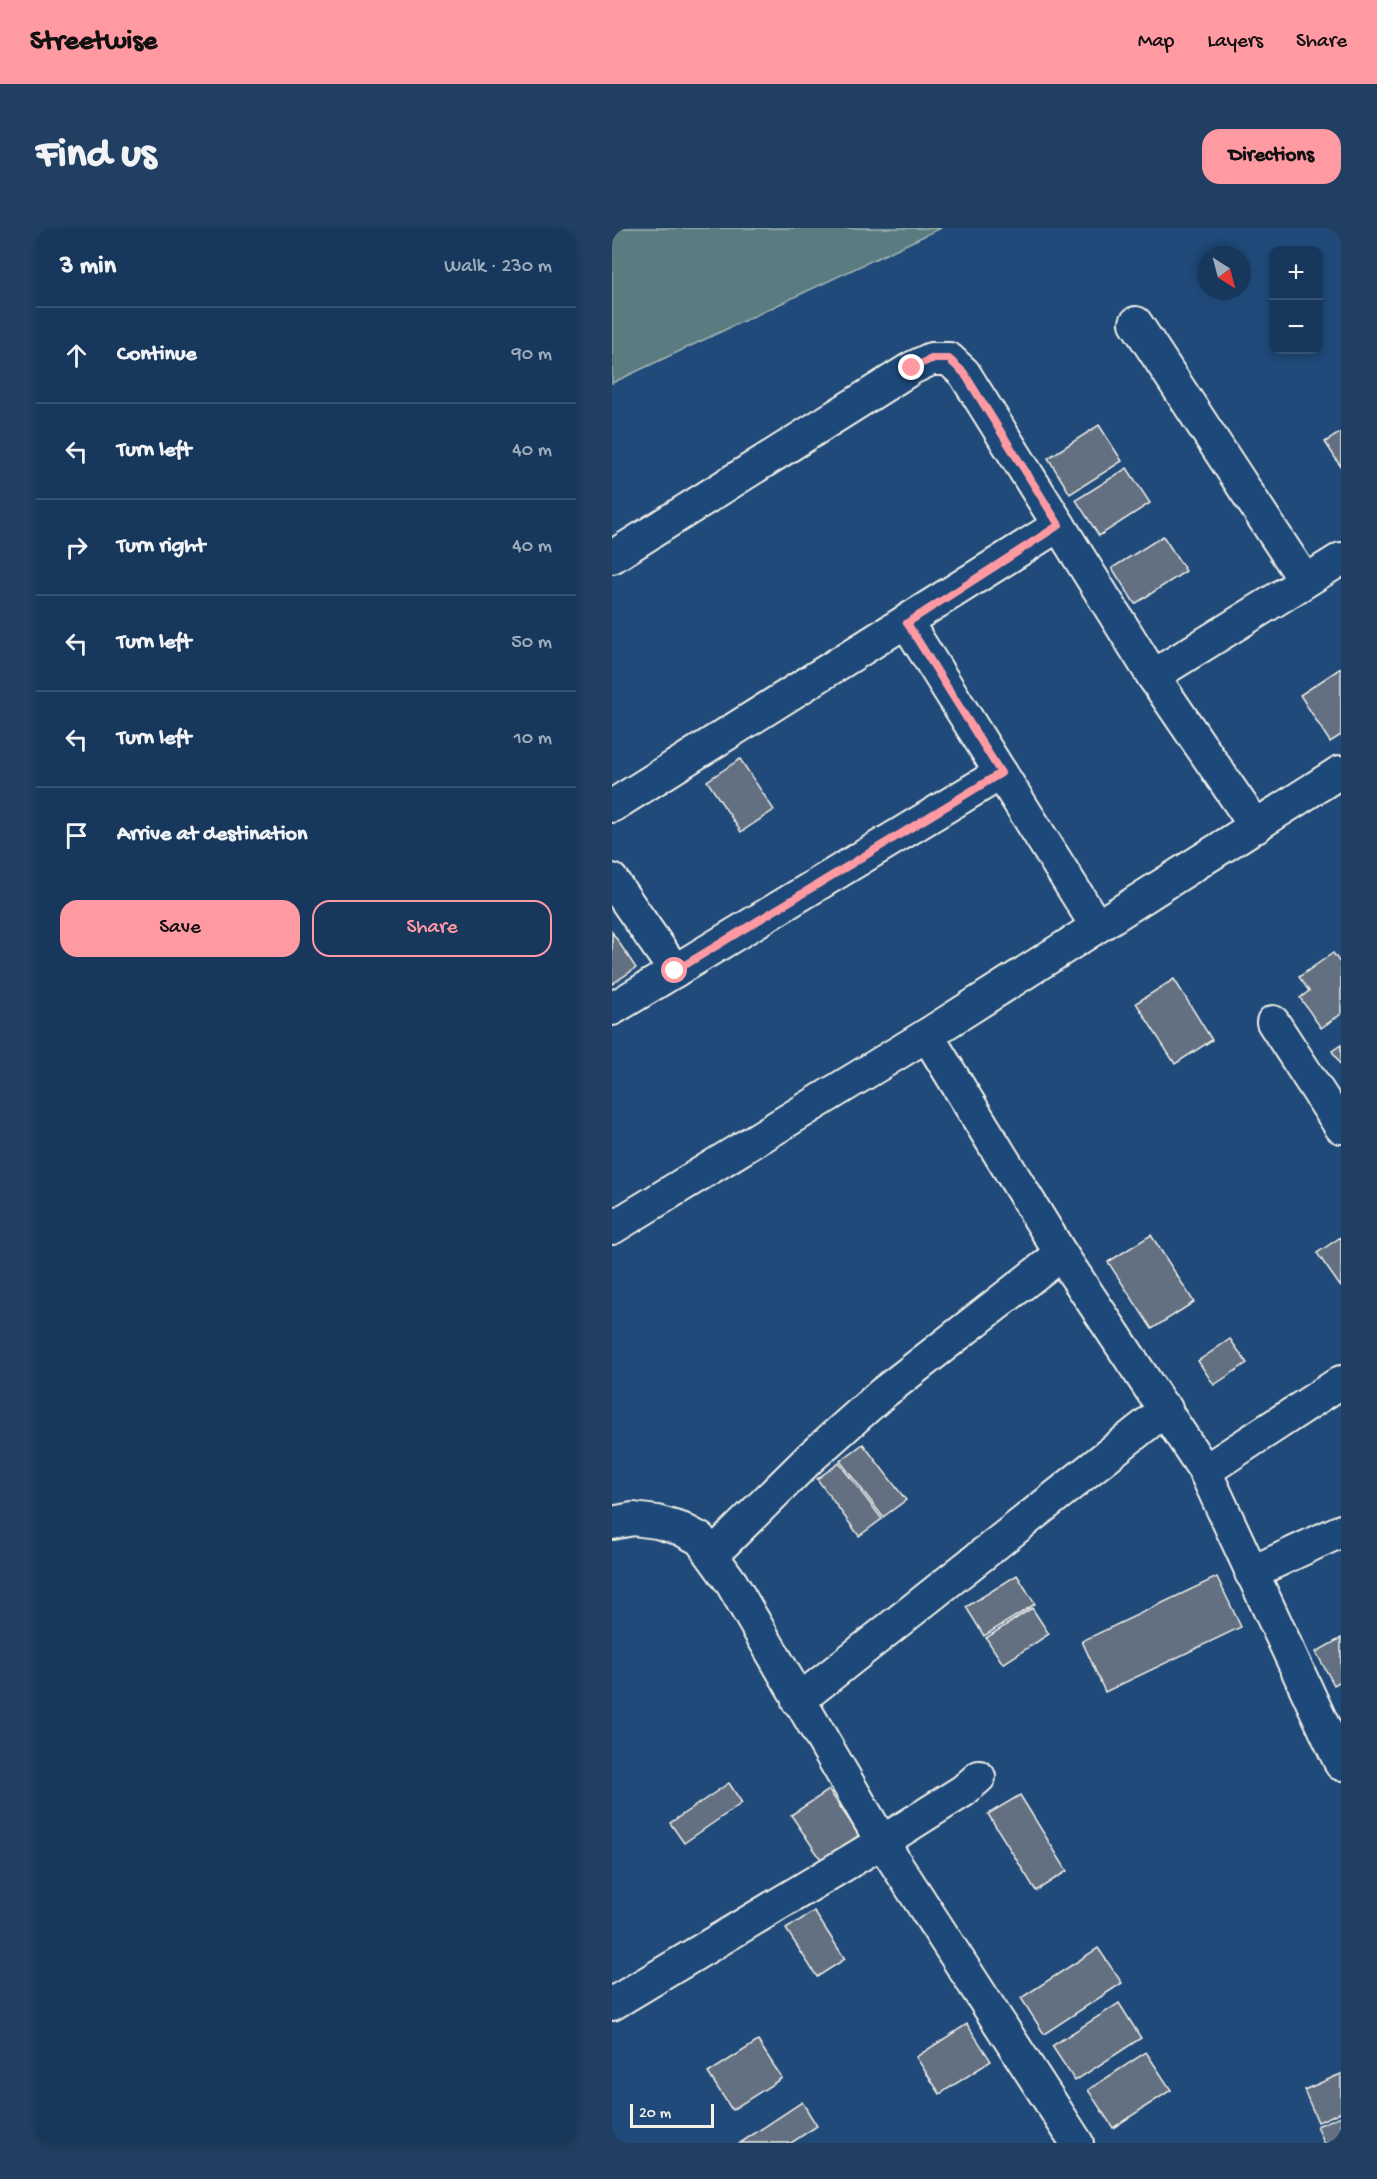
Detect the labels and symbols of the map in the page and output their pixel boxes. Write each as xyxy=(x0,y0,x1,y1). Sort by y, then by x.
north arrow xyxy=(1197,246,1251,300)
route end xyxy=(898,354,924,380)
route start xyxy=(661,957,687,983)
scale bar xyxy=(630,2101,714,2128)

